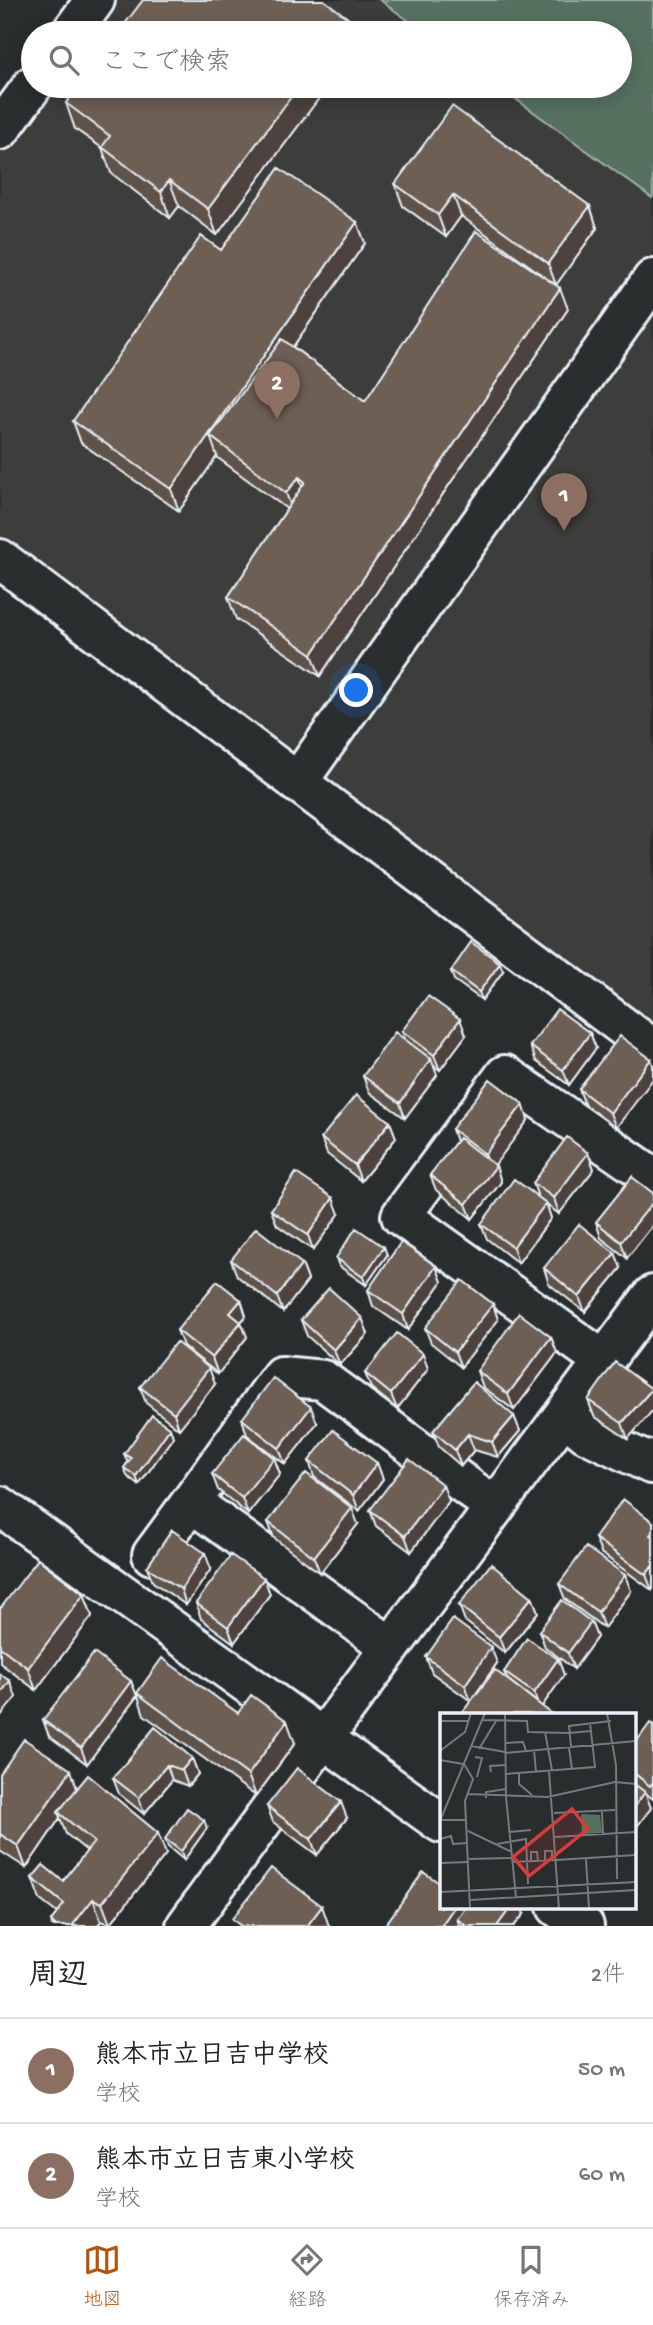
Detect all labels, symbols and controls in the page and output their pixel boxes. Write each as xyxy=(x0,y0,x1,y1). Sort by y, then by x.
search box xyxy=(21,21,632,98)
icon: search xyxy=(45,41,83,79)
text: ここで検索 xyxy=(101,49,231,80)
pin: 2 xyxy=(254,361,300,419)
pin: 1 xyxy=(541,473,587,531)
your location xyxy=(339,673,373,707)
inset map xyxy=(440,1713,636,1909)
text: 周辺 xyxy=(28,1960,88,1995)
text: 2件 xyxy=(591,1963,625,1990)
text: 熊本市立日吉中学校 xyxy=(95,2042,329,2073)
text: 1 xyxy=(46,2057,56,2084)
text: 50 m xyxy=(578,2057,625,2084)
text: 学校 xyxy=(95,2082,141,2109)
text: 熊本市立日吉東小学校 xyxy=(95,2147,355,2178)
text: 2 xyxy=(45,2162,57,2189)
text: 60 m xyxy=(579,2162,625,2189)
text: 学校 xyxy=(95,2187,141,2214)
tab: 地図 xyxy=(83,2241,122,2313)
tab: 経路 xyxy=(288,2241,327,2313)
tab: 保存済み xyxy=(493,2241,570,2313)

